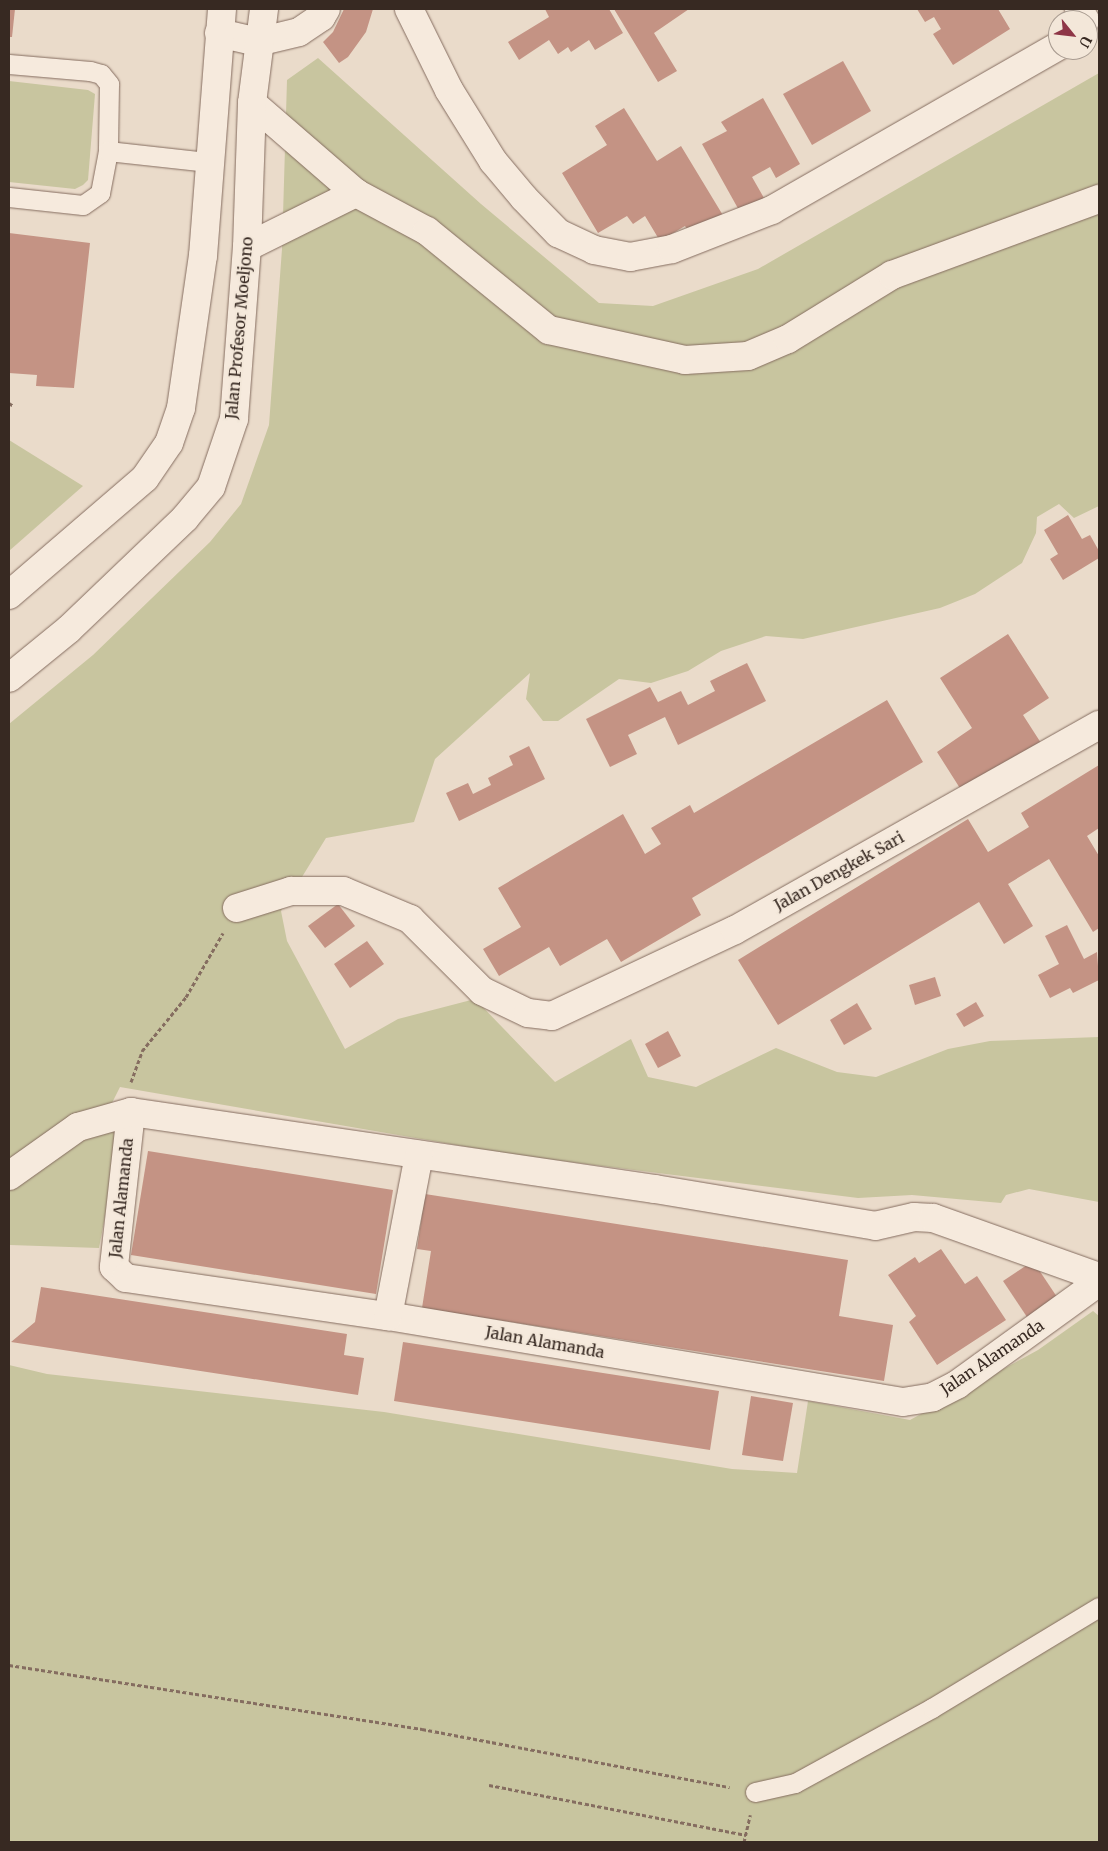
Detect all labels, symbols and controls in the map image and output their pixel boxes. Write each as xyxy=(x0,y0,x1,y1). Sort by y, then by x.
north arrow xyxy=(1048,10,1098,60)
text: U xyxy=(1075,33,1096,51)
street label: Jalan Profesor Moeljono xyxy=(221,236,257,420)
street label: Jalan Dengkek Sari xyxy=(771,827,907,915)
street label: Jalan Alamanda xyxy=(105,1137,137,1259)
street label: Jalan Alamanda xyxy=(937,1315,1047,1399)
street label: Jalan Alamanda xyxy=(484,1322,606,1362)

